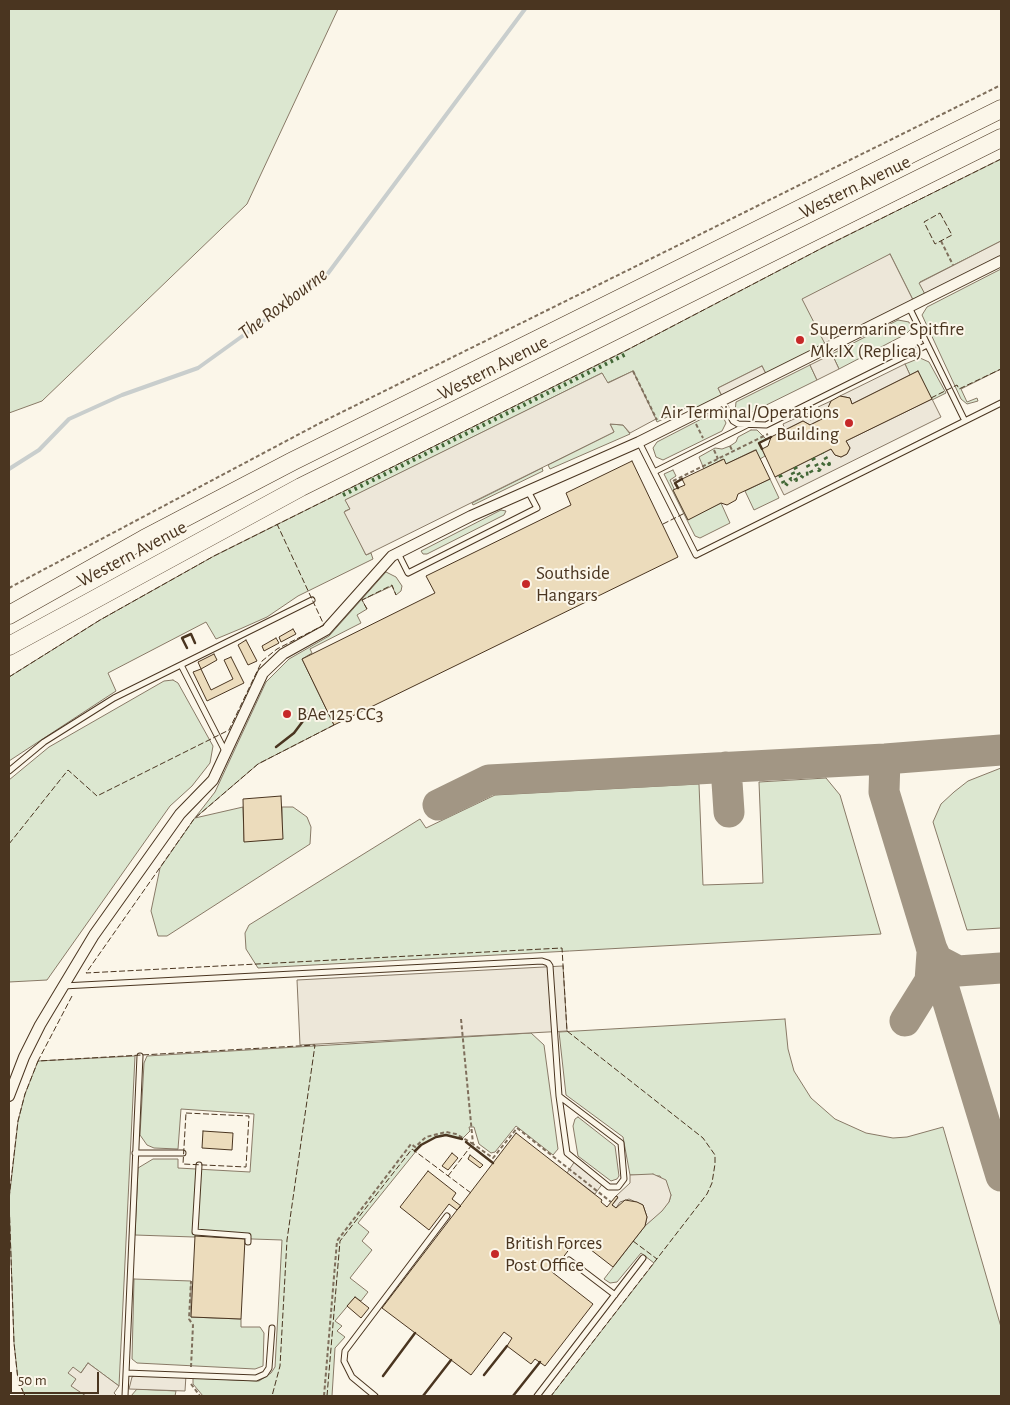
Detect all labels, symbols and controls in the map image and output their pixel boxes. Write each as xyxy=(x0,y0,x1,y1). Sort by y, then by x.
street label: Western Avenue xyxy=(796,150,914,224)
water label: The Roxbourne xyxy=(234,263,332,345)
place label: Supermarine Spitfire Mk.IX (Replica) xyxy=(810,318,964,362)
street label: Western Avenue xyxy=(434,330,552,406)
marker: Supermarine Spitfire Mk.IX (Replica) xyxy=(794,334,806,346)
place label: Air Terminal/Operations Building xyxy=(661,401,839,445)
marker: Air Terminal/Operations Building xyxy=(843,417,855,429)
street label: Western Avenue xyxy=(73,516,191,592)
place label: Southside Hangars xyxy=(536,562,610,606)
marker: Southside Hangars xyxy=(520,578,532,590)
place label: BAe 125 CC3 xyxy=(297,703,384,725)
marker: BAe 125 CC3 xyxy=(281,708,293,720)
place label: British Forces Post Office xyxy=(505,1232,602,1276)
marker: British Forces Post Office xyxy=(489,1248,501,1260)
scale bar xyxy=(12,1362,101,1394)
text: 50 m xyxy=(18,1373,47,1388)

